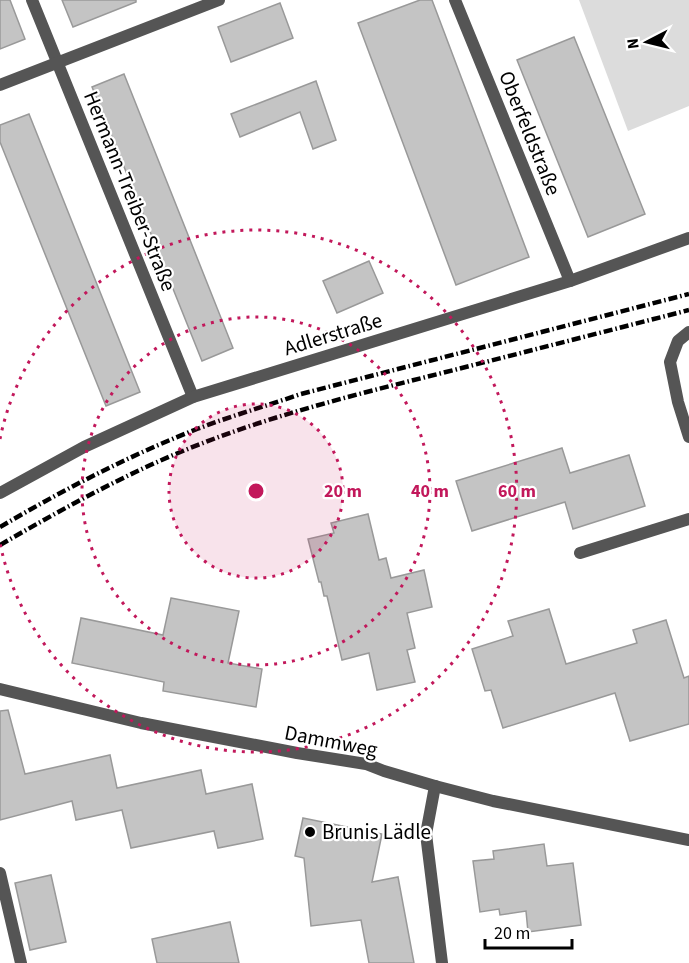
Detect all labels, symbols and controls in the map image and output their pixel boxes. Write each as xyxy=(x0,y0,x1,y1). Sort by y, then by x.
north arrow xyxy=(617,12,677,72)
text: N xyxy=(622,37,645,50)
street label: Oberfeldstraße xyxy=(491,66,569,200)
street label: Hermann-Treiber-Straße xyxy=(76,86,184,296)
street label: Adlerstraße xyxy=(280,305,386,363)
text: 20 m xyxy=(324,479,362,504)
text: 40 m xyxy=(411,479,449,504)
text: 60 m xyxy=(498,479,536,504)
centre of rings xyxy=(246,481,266,501)
street label: Dammweg xyxy=(282,717,380,765)
place label: Brunis Lädle xyxy=(322,817,431,847)
marker: Brunis Lädle xyxy=(303,825,317,839)
scale bar xyxy=(485,912,572,950)
text: 20 m xyxy=(494,921,530,946)

